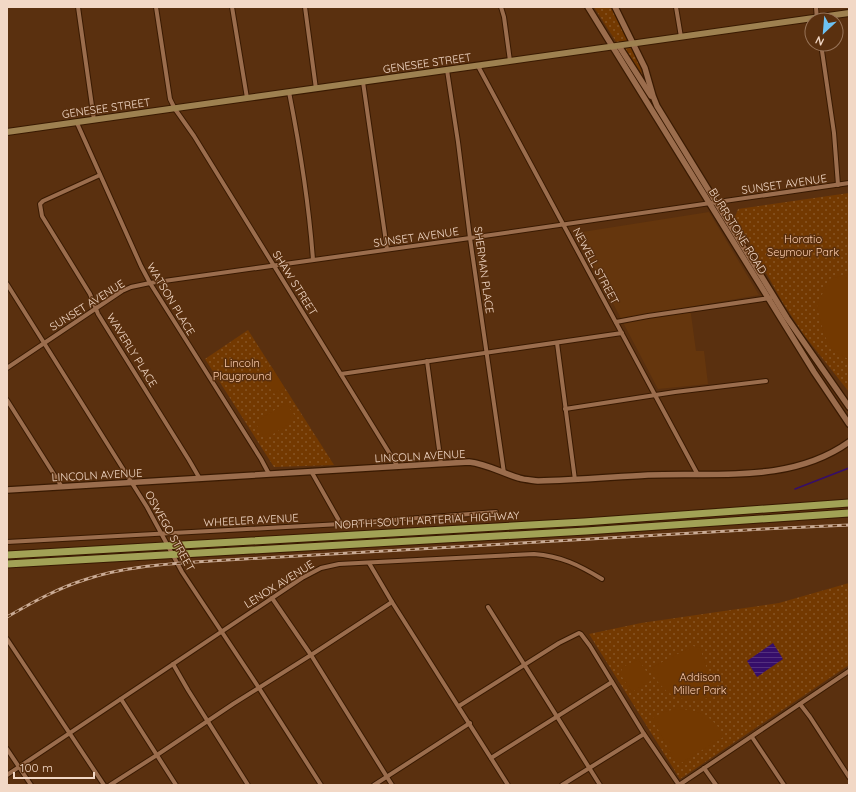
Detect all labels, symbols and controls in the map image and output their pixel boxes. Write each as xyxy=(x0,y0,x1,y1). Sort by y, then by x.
north arrow xyxy=(804,12,844,52)
text: N xyxy=(813,33,826,49)
street label: GENESEE STREET xyxy=(382,50,472,76)
street label: GENESEE STREET xyxy=(61,95,151,121)
street label: SUNSET AVENUE xyxy=(740,171,828,197)
street label: BURRSTONE ROAD xyxy=(706,185,770,277)
street label: SUNSET AVENUE xyxy=(372,224,460,250)
street label: NEWELL STREET xyxy=(570,225,622,307)
street label: SHERMAN PLACE xyxy=(471,226,497,314)
park label: Horatio Seymour Park xyxy=(767,232,839,259)
street label: SHAW STREET xyxy=(269,248,321,318)
street label: WATSON PLACE xyxy=(144,260,198,338)
street label: SUNSET AVENUE xyxy=(47,276,127,334)
street label: WAVERLY PLACE xyxy=(104,310,160,390)
park label: Lincoln Playground xyxy=(213,356,271,383)
street label: LINCOLN AVENUE xyxy=(374,447,466,465)
street label: LINCOLN AVENUE xyxy=(51,466,143,484)
street label: OSWEGO STREET xyxy=(142,488,198,574)
street label: NORTH-SOUTH ARTERIAL HIGHWAY xyxy=(334,508,520,532)
street label: WHEELER AVENUE xyxy=(203,511,299,529)
street label: LENOX AVENUE xyxy=(242,557,316,611)
park label: Addison Miller Park xyxy=(673,670,727,697)
scale bar xyxy=(14,754,94,780)
text: 100 m xyxy=(20,760,53,775)

